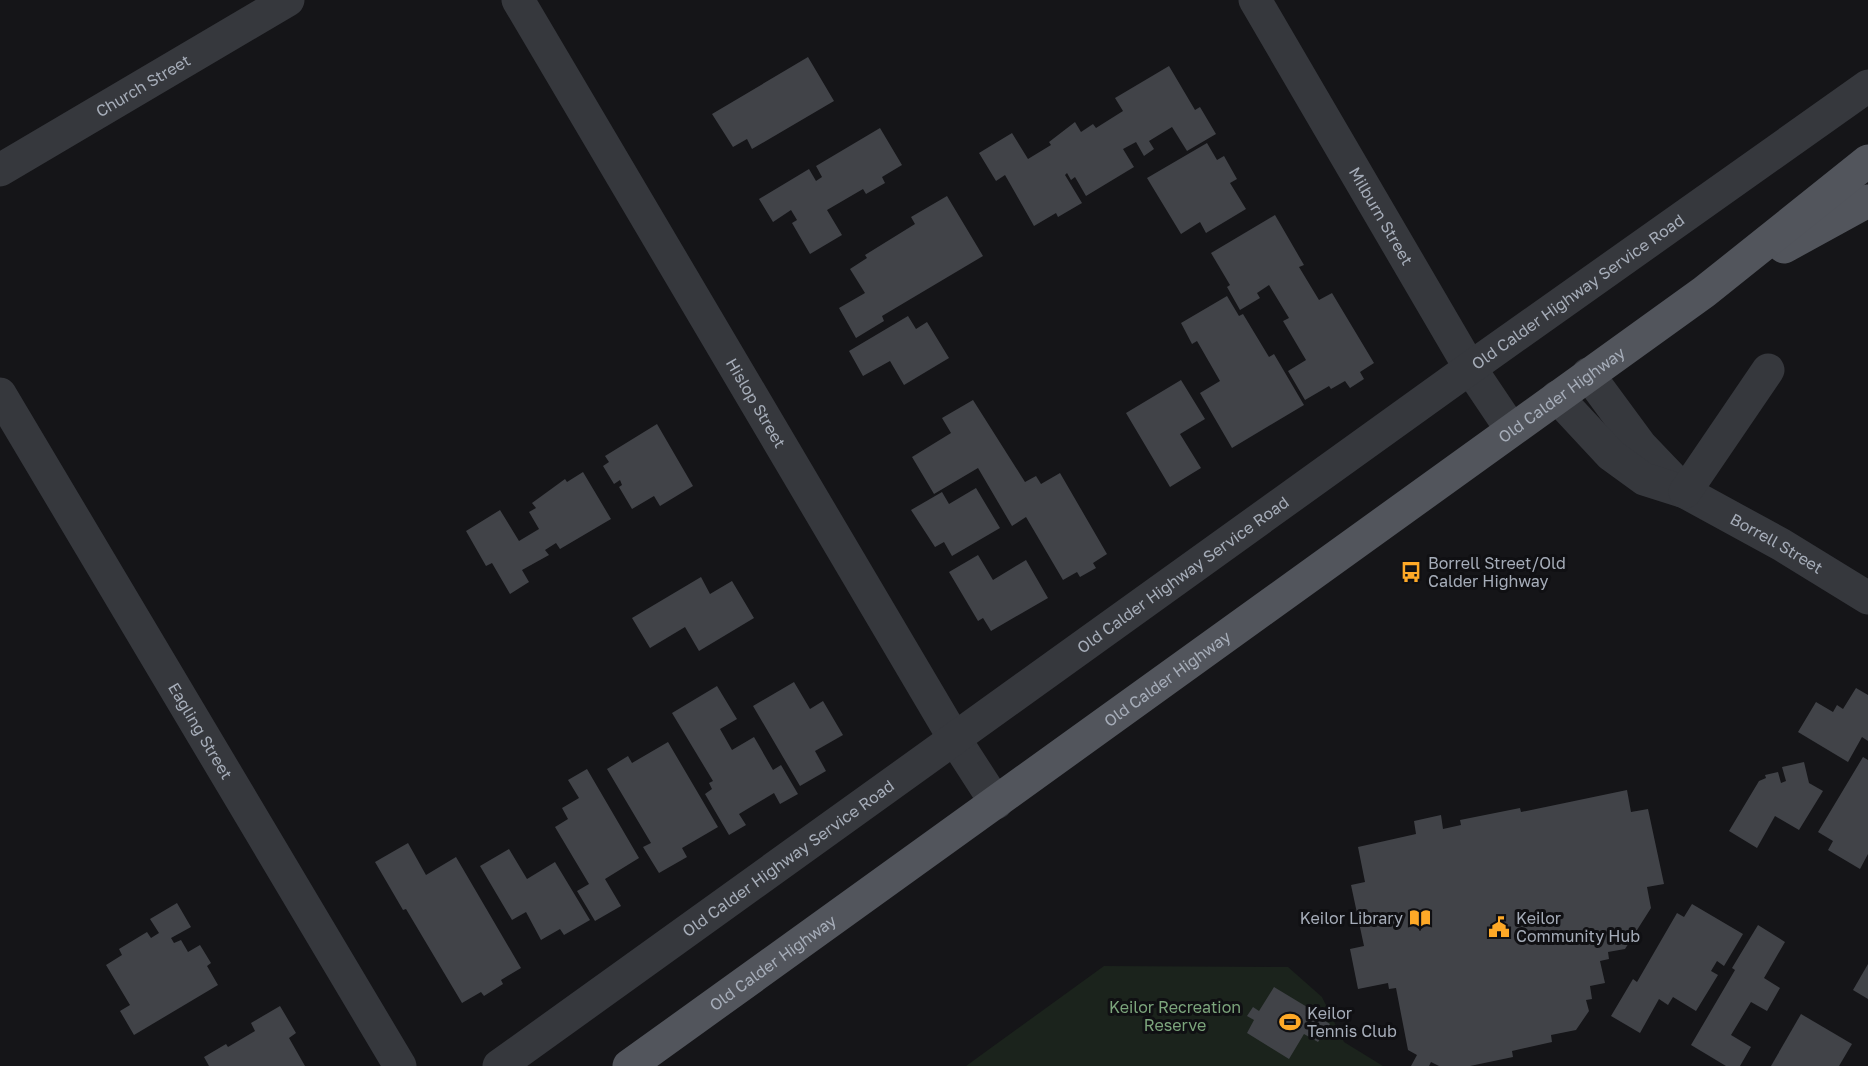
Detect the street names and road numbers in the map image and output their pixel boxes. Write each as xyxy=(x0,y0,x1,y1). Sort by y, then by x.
street label: Church Street xyxy=(92,50,194,121)
street label: Milburn Street xyxy=(1345,163,1418,268)
street label: Old Calder Highway Service Road xyxy=(1468,209,1688,374)
street label: Old Calder Highway xyxy=(1494,342,1629,447)
street label: Hislop Street xyxy=(722,354,790,451)
street label: Old Calder Highway Service Road xyxy=(1073,492,1293,657)
street label: Borrell Street xyxy=(1727,509,1827,578)
street label: Old Calder Highway xyxy=(1100,626,1234,731)
street label: Eagling Street xyxy=(164,679,237,783)
street label: Old Calder Highway Service Road xyxy=(678,775,898,941)
street label: Old Calder Highway xyxy=(705,910,840,1015)

